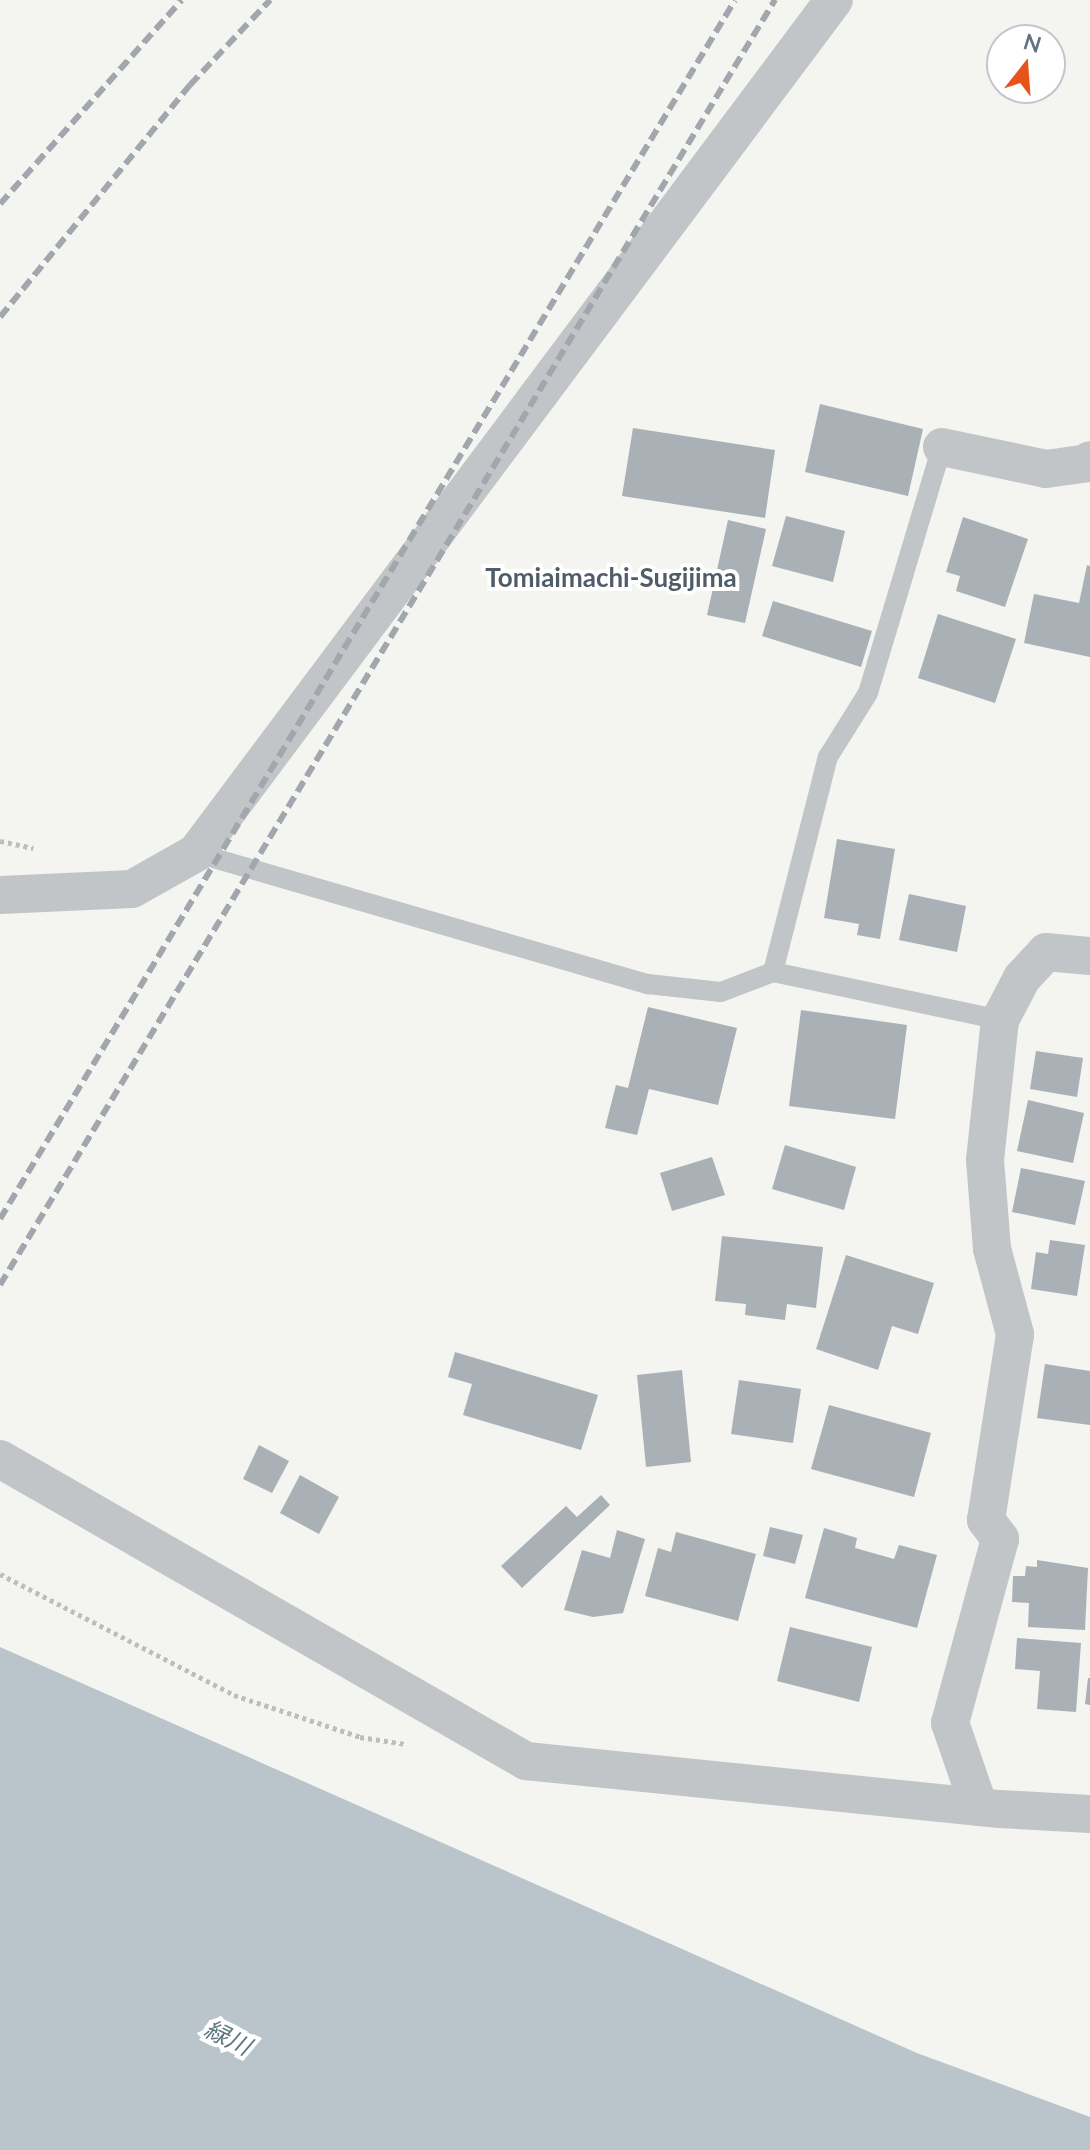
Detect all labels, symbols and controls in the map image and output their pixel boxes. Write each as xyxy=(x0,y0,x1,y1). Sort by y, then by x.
north arrow xyxy=(986,24,1066,104)
text: N xyxy=(1021,27,1045,58)
district label: Tomiaimachi-Sugijima xyxy=(485,562,737,594)
water label: 緑川 xyxy=(200,2014,256,2060)

